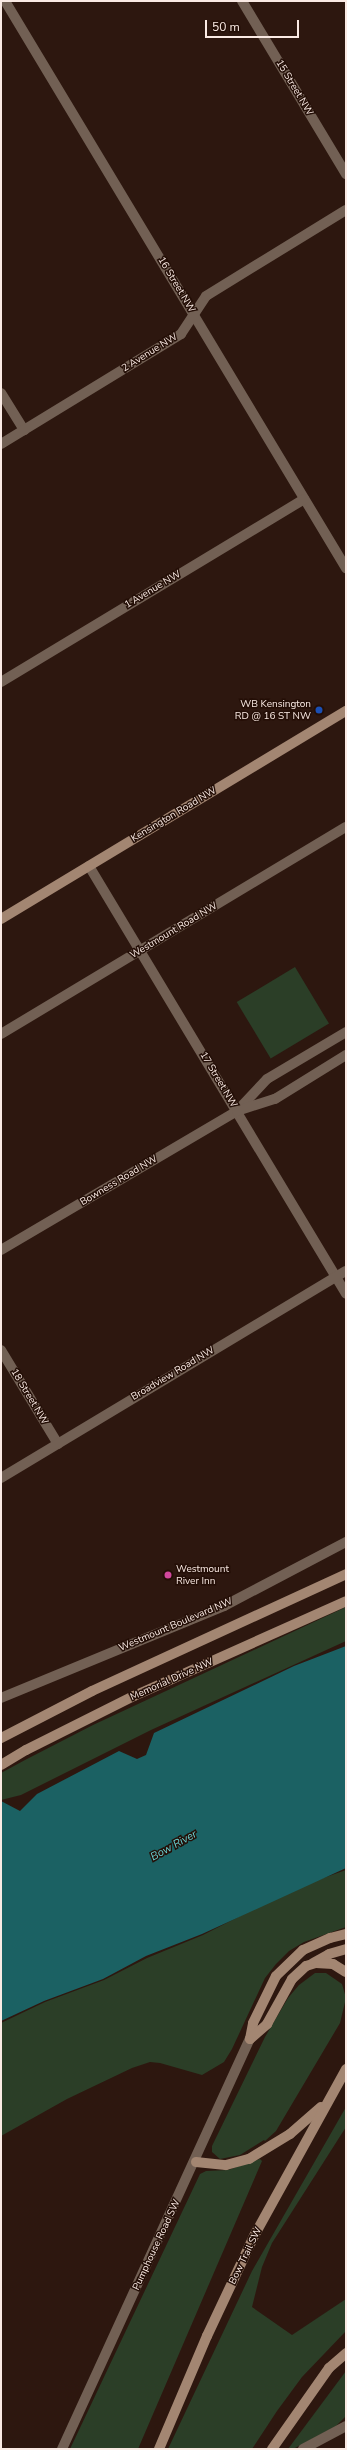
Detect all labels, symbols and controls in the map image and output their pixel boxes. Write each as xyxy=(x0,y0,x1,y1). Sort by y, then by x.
scale bar xyxy=(207,12,301,38)
text: 50 m xyxy=(212,19,240,35)
street label: 15 Street NW xyxy=(273,58,315,118)
street label: 16 Street NW xyxy=(155,255,197,315)
street label: 2 Avenue NW xyxy=(120,331,180,375)
street label: 1 Avenue NW xyxy=(123,568,183,612)
place label: WB Kensington RD @ 16 ST NW xyxy=(235,698,311,722)
marker: WB Kensington RD @ 16 ST NW xyxy=(314,705,324,715)
street label: Kensington Road NW xyxy=(129,785,219,845)
street label: Westmount Road NW xyxy=(128,900,220,962)
street label: 17 Street NW xyxy=(197,1050,239,1110)
street label: Bowness Road NW xyxy=(78,1153,160,1209)
street label: Broadview Road NW xyxy=(129,1344,217,1404)
street label: 18 Street NW xyxy=(8,1367,50,1427)
place label: Westmount River Inn xyxy=(176,1563,229,1586)
marker: Westmount River Inn xyxy=(163,1570,173,1580)
street label: Westmount Boulevard NW xyxy=(117,1596,235,1654)
street label: Memorial Drive NW xyxy=(129,1656,215,1704)
water label: Bow River xyxy=(149,1828,199,1864)
street label: Pumphouse Road SW xyxy=(131,2198,183,2292)
street label: Bow Trail SW xyxy=(227,2225,265,2287)

